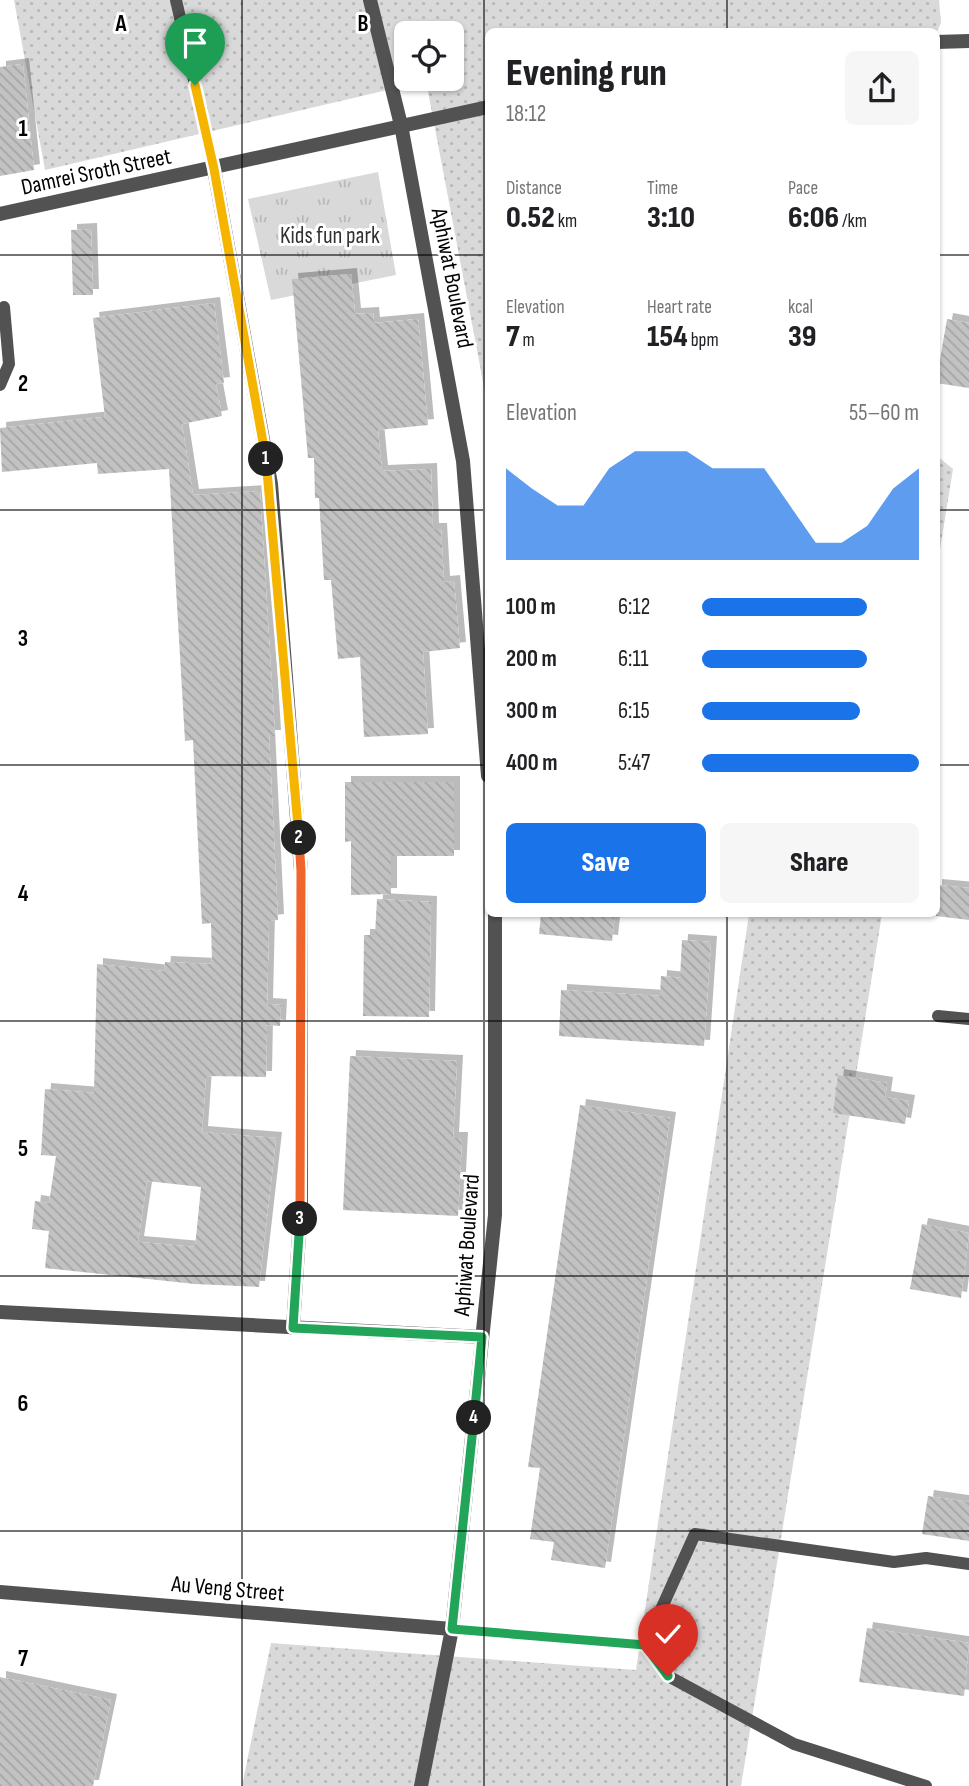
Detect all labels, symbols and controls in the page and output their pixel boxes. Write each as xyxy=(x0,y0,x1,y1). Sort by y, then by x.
text: A xyxy=(115,10,128,38)
text: B xyxy=(358,10,369,38)
pin xyxy=(165,13,225,85)
map controls xyxy=(394,21,464,91)
button: locate xyxy=(394,21,464,91)
icon: arrive xyxy=(176,24,214,62)
text: Evening run xyxy=(506,51,667,96)
button: share xyxy=(845,51,919,125)
text: 18:12 xyxy=(506,100,546,128)
text: 1 xyxy=(18,115,28,143)
street label: Damrei Sroth Street xyxy=(19,142,174,202)
text: Distance xyxy=(506,177,562,200)
text: Time xyxy=(647,177,678,200)
text: Pace xyxy=(788,177,818,200)
text: 0.52 xyxy=(506,200,555,236)
text: 3:10 xyxy=(647,200,695,236)
text: 6:06 xyxy=(788,200,839,236)
street label: Aphiwat Boulevard xyxy=(425,205,479,351)
text: km xyxy=(555,210,577,233)
text: /km xyxy=(839,210,867,233)
park label: Kids fun park xyxy=(280,222,380,250)
text: Elevation xyxy=(506,296,565,319)
text: Heart rate xyxy=(647,296,712,319)
text: kcal xyxy=(788,296,813,319)
text: 7 xyxy=(506,319,520,355)
text: 154 xyxy=(647,319,688,355)
text: 39 xyxy=(788,319,816,355)
text: m xyxy=(520,329,535,352)
text: bpm xyxy=(688,329,719,352)
text: 2 xyxy=(18,370,28,398)
text: Elevation xyxy=(506,399,577,427)
text: 55–60 m xyxy=(849,399,919,427)
pin: 1 xyxy=(248,442,284,476)
text: 1 xyxy=(262,447,269,470)
text: 100 m xyxy=(506,593,556,621)
text: 6:12 xyxy=(618,593,650,621)
text: 3 xyxy=(18,625,28,653)
text: 200 m xyxy=(506,645,557,673)
text: 6:11 xyxy=(618,645,649,673)
text: 300 m xyxy=(506,697,557,725)
text: 6:15 xyxy=(618,697,650,725)
text: 400 m xyxy=(506,749,557,777)
text: 5:47 xyxy=(618,749,650,777)
pin: 2 xyxy=(282,820,316,856)
button: Save xyxy=(506,823,706,903)
button: Share xyxy=(720,823,919,903)
text: 2 xyxy=(294,826,303,849)
text: 4 xyxy=(18,880,29,908)
text: 5 xyxy=(18,1135,28,1163)
street label: Aphiwat Boulevard xyxy=(448,1173,486,1318)
pin: 3 xyxy=(282,1202,318,1236)
text: 3 xyxy=(295,1207,304,1230)
text: 6 xyxy=(18,1390,28,1418)
pin: 4 xyxy=(456,1400,491,1436)
text: 4 xyxy=(469,1406,478,1429)
street label: Au Veng Street xyxy=(169,1570,286,1608)
pin xyxy=(638,1604,698,1676)
icon: check xyxy=(649,1615,687,1653)
text: 7 xyxy=(18,1645,28,1673)

